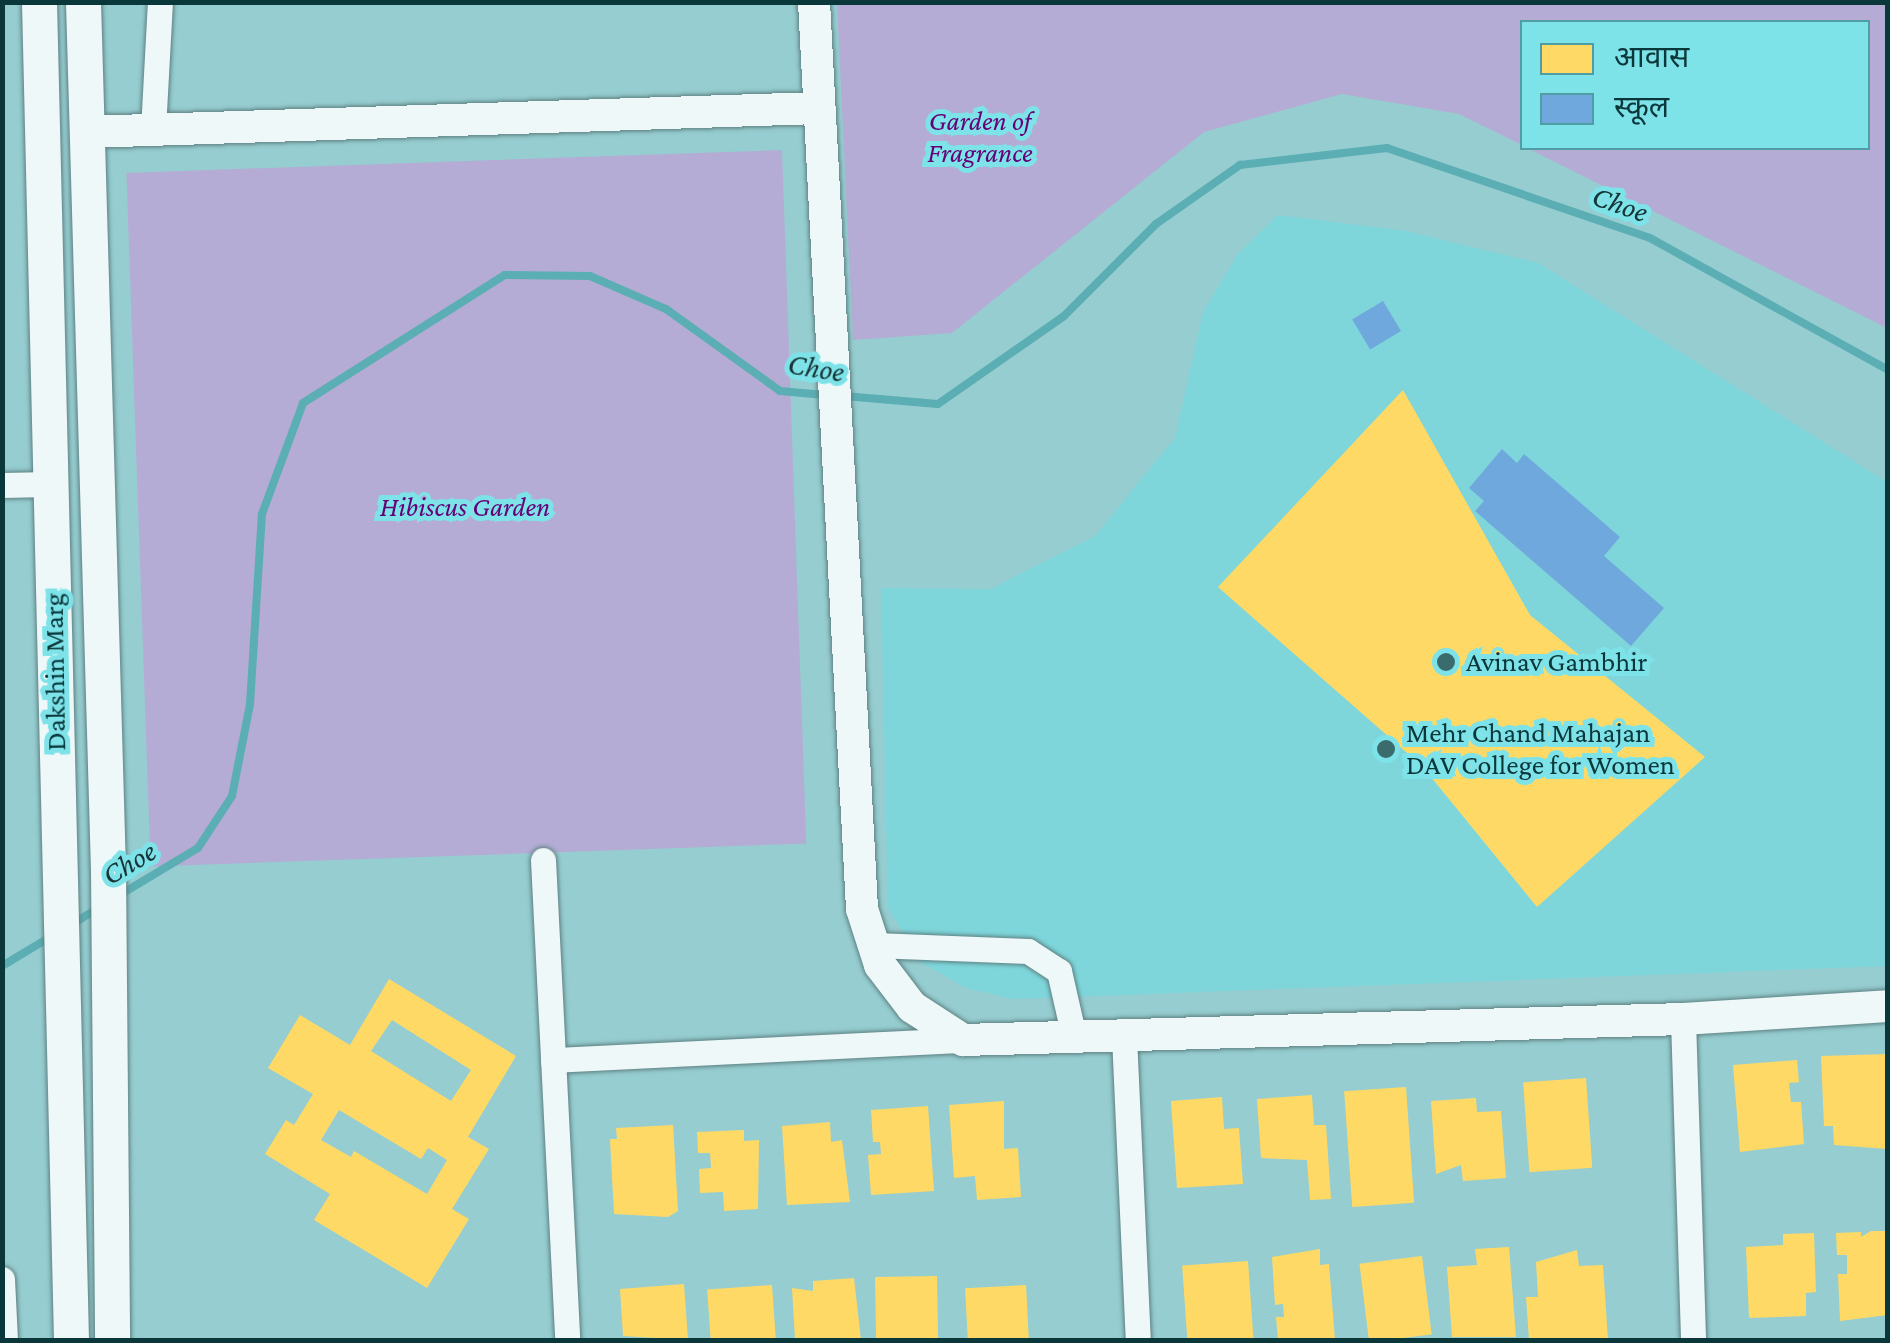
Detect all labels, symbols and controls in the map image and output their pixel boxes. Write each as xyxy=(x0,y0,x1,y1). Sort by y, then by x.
legend xyxy=(1520,20,1870,150)
text: आवास xyxy=(1614,40,1689,73)
text: स्कूल xyxy=(1614,90,1669,123)
park label: Garden of Fragrance xyxy=(927,104,1033,170)
water label: Choe xyxy=(1588,178,1652,230)
water label: Choe xyxy=(785,346,847,390)
park label: Hibiscus Garden xyxy=(380,490,550,524)
street label: Dakshin Marg xyxy=(37,593,73,751)
place label: Avinav Gambhir xyxy=(1466,645,1648,679)
marker: Avinav Gambhir xyxy=(1435,651,1457,673)
place label: Mehr Chand Mahajan DAV College for Women xyxy=(1406,716,1675,782)
marker: Mehr Chand Mahajan DAV College for Women xyxy=(1375,738,1397,760)
water label: Choe xyxy=(96,833,162,893)

